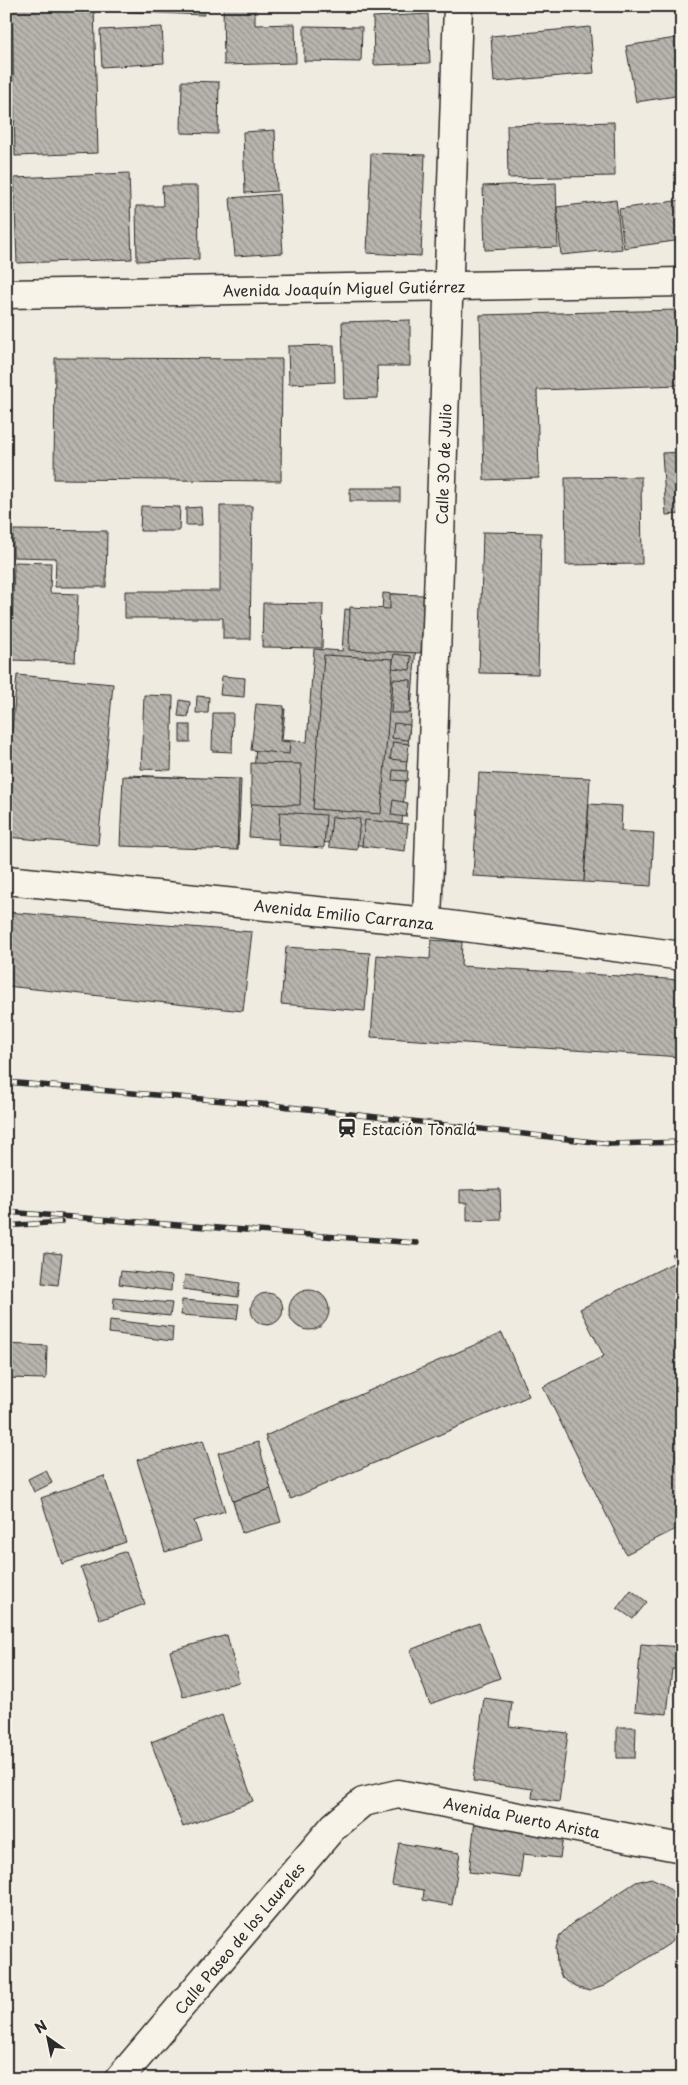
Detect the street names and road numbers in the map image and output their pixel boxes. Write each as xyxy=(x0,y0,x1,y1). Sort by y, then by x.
street label: Avenida Joaquín Miguel Gutiérrez xyxy=(223,274,465,302)
street label: Calle 30 de Julio xyxy=(429,403,457,525)
street label: Avenida Emilio Carranza xyxy=(253,893,435,935)
street label: Avenida Puerto Arista xyxy=(442,1791,603,1844)
street label: Calle Paseo de los Laureles xyxy=(169,1857,310,2019)

